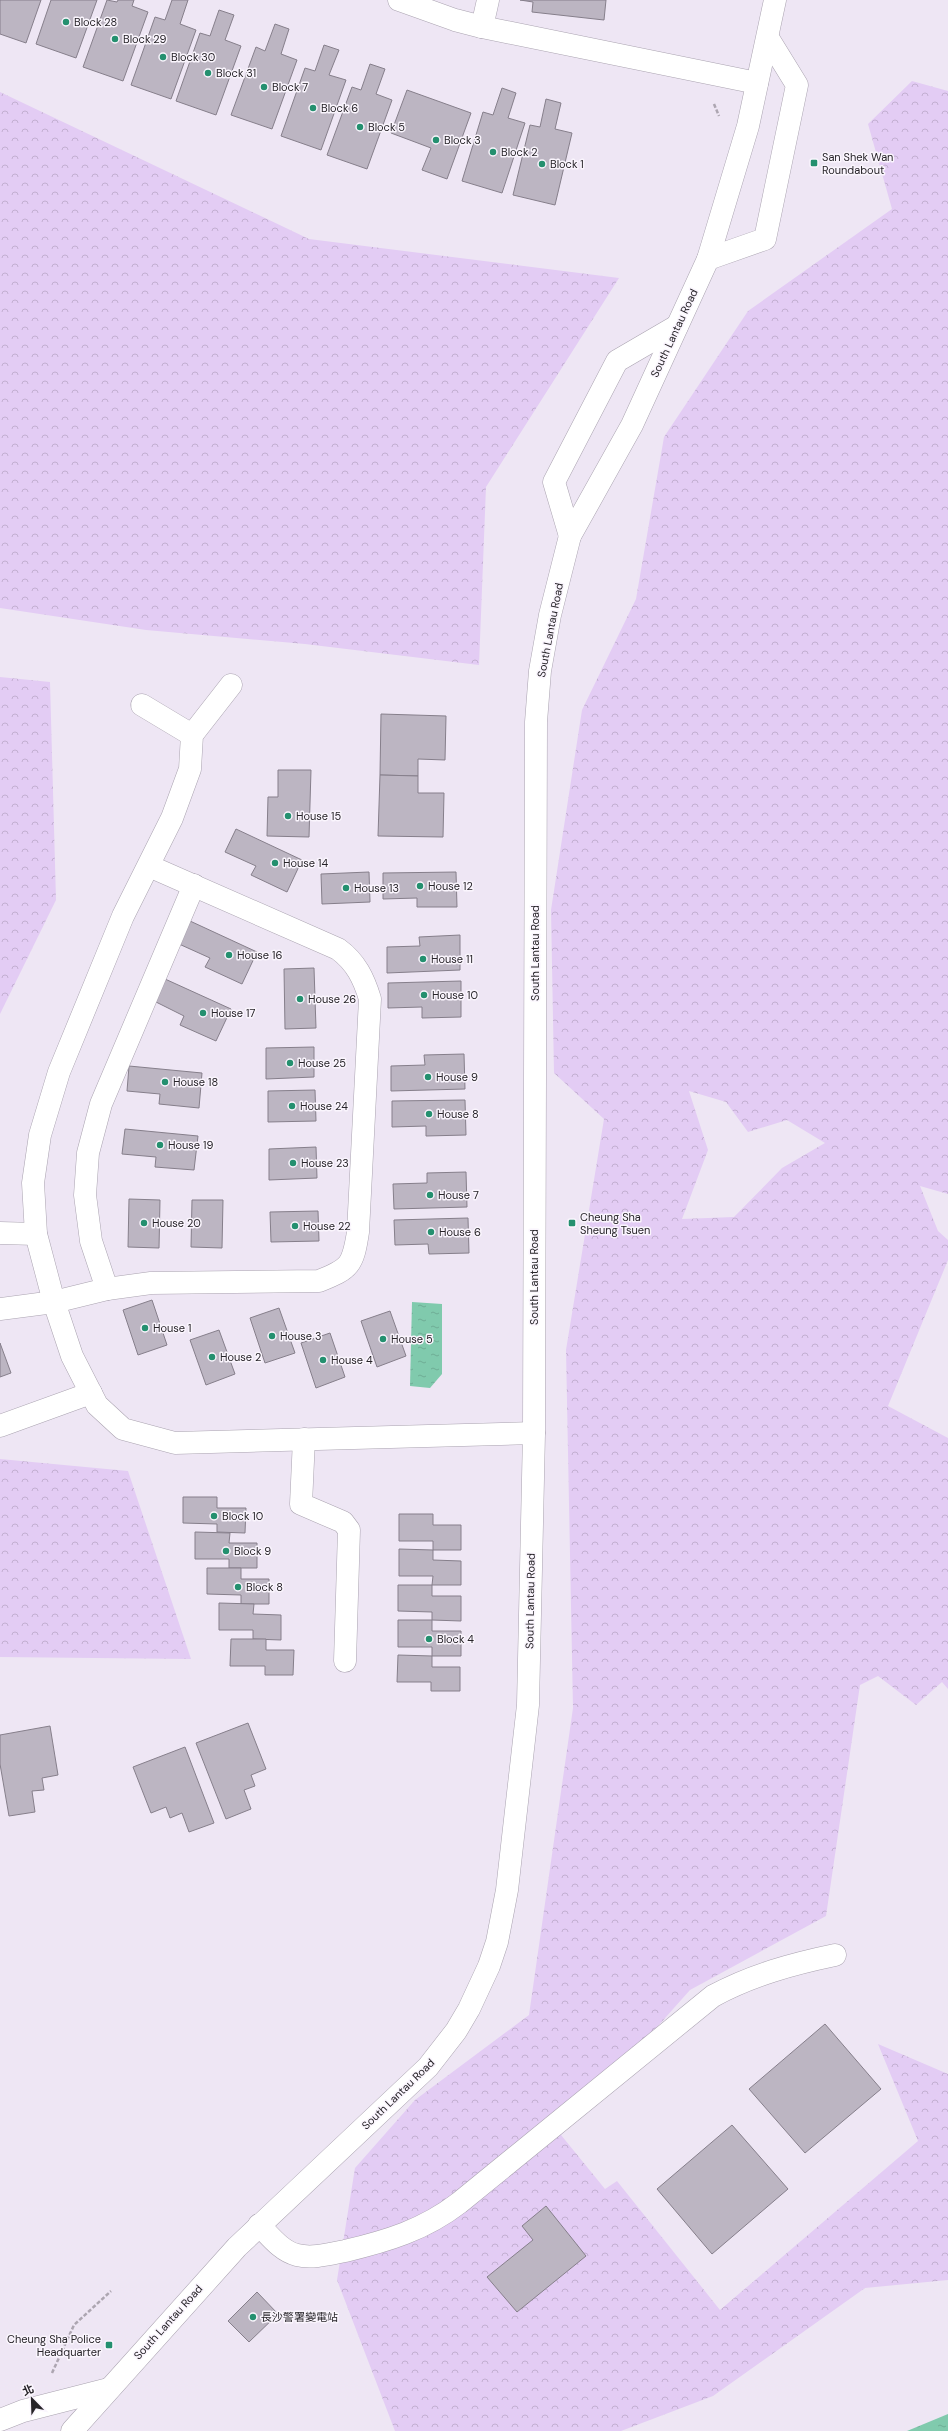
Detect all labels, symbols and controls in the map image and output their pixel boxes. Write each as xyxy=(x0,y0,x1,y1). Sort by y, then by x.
place label: Block 28 xyxy=(74,15,117,29)
marker: Block 28 xyxy=(61,17,71,27)
place label: Block 29 xyxy=(123,32,167,46)
marker: Block 29 xyxy=(110,34,120,44)
place label: Block 30 xyxy=(171,50,215,64)
marker: Block 30 xyxy=(158,52,168,62)
place label: Block 31 xyxy=(216,66,256,80)
marker: Block 31 xyxy=(203,68,213,78)
place label: Block 7 xyxy=(272,80,308,94)
marker: Block 7 xyxy=(259,82,269,92)
place label: Block 6 xyxy=(321,101,358,115)
marker: Block 6 xyxy=(308,103,318,113)
place label: Block 5 xyxy=(368,120,405,134)
marker: Block 5 xyxy=(355,122,365,132)
place label: Block 3 xyxy=(444,133,481,147)
marker: Block 3 xyxy=(431,135,441,145)
place label: Block 2 xyxy=(501,145,538,159)
marker: Block 2 xyxy=(488,147,498,157)
place label: San Shek Wan Roundabout xyxy=(822,150,893,177)
place label: Block 1 xyxy=(550,157,584,171)
marker: San Shek Wan Roundabout xyxy=(809,158,819,168)
marker: Block 1 xyxy=(537,159,547,169)
street label: South Lantau Road xyxy=(647,286,701,379)
street label: South Lantau Road xyxy=(534,581,566,678)
place label: House 15 xyxy=(296,809,341,823)
marker: House 15 xyxy=(283,811,293,821)
place label: House 14 xyxy=(283,856,328,870)
marker: House 14 xyxy=(270,858,280,868)
place label: House 12 xyxy=(428,879,473,893)
place label: House 13 xyxy=(354,881,399,895)
marker: House 12 xyxy=(415,881,425,891)
marker: House 13 xyxy=(341,883,351,893)
street label: South Lantau Road xyxy=(528,905,542,1001)
place label: House 16 xyxy=(237,948,282,962)
marker: House 16 xyxy=(224,950,234,960)
place label: House 11 xyxy=(431,952,473,966)
marker: House 11 xyxy=(418,954,428,964)
place label: House 10 xyxy=(432,988,478,1002)
marker: House 10 xyxy=(419,990,429,1000)
place label: House 26 xyxy=(308,992,356,1006)
marker: House 26 xyxy=(295,994,305,1004)
place label: House 17 xyxy=(211,1006,255,1020)
marker: House 17 xyxy=(198,1008,208,1018)
place label: House 25 xyxy=(298,1056,346,1070)
marker: House 25 xyxy=(285,1058,295,1068)
place label: House 9 xyxy=(436,1070,478,1084)
marker: House 9 xyxy=(423,1072,433,1082)
place label: House 18 xyxy=(173,1075,218,1089)
marker: House 18 xyxy=(160,1077,170,1087)
place label: House 24 xyxy=(300,1099,348,1113)
marker: House 24 xyxy=(287,1101,297,1111)
place label: House 8 xyxy=(437,1107,479,1121)
marker: House 8 xyxy=(424,1109,434,1119)
place label: House 19 xyxy=(168,1138,213,1152)
marker: House 19 xyxy=(155,1140,165,1150)
place label: House 23 xyxy=(301,1156,349,1170)
marker: House 23 xyxy=(288,1158,298,1168)
place label: House 7 xyxy=(438,1188,479,1202)
marker: House 7 xyxy=(425,1190,435,1200)
place label: Cheung Sha Sheung Tsuen xyxy=(580,1210,650,1237)
place label: House 20 xyxy=(152,1216,201,1230)
marker: House 20 xyxy=(139,1218,149,1228)
marker: Cheung Sha Sheung Tsuen xyxy=(567,1218,577,1228)
place label: House 22 xyxy=(303,1219,351,1233)
marker: House 22 xyxy=(290,1221,300,1231)
place label: House 6 xyxy=(439,1225,481,1239)
marker: House 6 xyxy=(426,1227,436,1237)
street label: South Lantau Road xyxy=(527,1229,541,1325)
place label: House 1 xyxy=(153,1321,191,1335)
marker: House 1 xyxy=(140,1323,150,1333)
place label: House 3 xyxy=(280,1329,322,1343)
marker: House 3 xyxy=(267,1331,277,1341)
place label: House 5 xyxy=(391,1332,433,1346)
marker: House 5 xyxy=(378,1334,388,1344)
place label: House 2 xyxy=(220,1350,261,1364)
marker: House 2 xyxy=(207,1352,217,1362)
place label: House 4 xyxy=(331,1353,373,1367)
marker: House 4 xyxy=(318,1355,328,1365)
place label: Block 10 xyxy=(222,1509,263,1523)
marker: Block 10 xyxy=(209,1511,219,1521)
place label: Block 9 xyxy=(234,1544,271,1558)
marker: Block 9 xyxy=(221,1546,231,1556)
street label: South Lantau Road xyxy=(522,1553,538,1649)
place label: Block 8 xyxy=(246,1580,283,1594)
marker: Block 8 xyxy=(233,1582,243,1592)
place label: Block 4 xyxy=(437,1632,474,1646)
marker: Block 4 xyxy=(424,1634,434,1644)
street label: South Lantau Road xyxy=(359,2056,437,2132)
street label: South Lantau Road xyxy=(131,2282,205,2362)
place label: 長沙警署變電站 xyxy=(261,2310,338,2324)
marker: 長沙警署變電站 xyxy=(248,2312,258,2322)
place label: Cheung Sha Police Headquarter xyxy=(7,2332,101,2359)
marker: Cheung Sha Police Headquarter xyxy=(104,2340,114,2350)
north arrow xyxy=(12,2379,52,2419)
text: 北 xyxy=(20,2381,36,2398)

